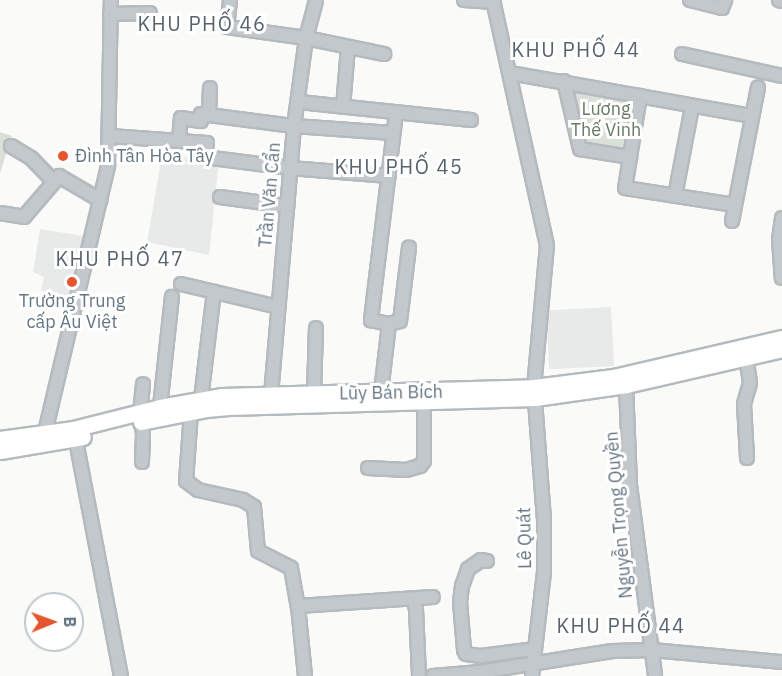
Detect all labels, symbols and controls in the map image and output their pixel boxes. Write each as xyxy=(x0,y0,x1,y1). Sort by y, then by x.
district label: KHU PHỐ 46 xyxy=(137,11,267,35)
district label: KHU PHỐ 44 xyxy=(511,37,641,61)
park label: Lương Thế Vinh xyxy=(571,99,641,142)
street label: Trần Văn Cẩn xyxy=(255,141,285,249)
place label: Đình Tân Hòa Tây xyxy=(75,145,214,167)
marker: Đình Tân Hòa Tây xyxy=(56,149,70,163)
district label: KHU PHỐ 45 xyxy=(334,154,464,178)
district label: KHU PHỐ 47 xyxy=(55,246,185,270)
marker: Trường Trung cấp Âu Việt xyxy=(65,275,79,289)
place label: Trường Trung cấp Âu Việt xyxy=(19,291,125,334)
street label: Lũy Bán Bích xyxy=(339,381,443,405)
street label: Nguyễn Trọng Quyền xyxy=(601,431,637,599)
street label: Lê Quát xyxy=(514,507,536,569)
north arrow xyxy=(24,592,84,652)
district label: KHU PHỐ 44 xyxy=(556,613,686,637)
text: B xyxy=(60,616,80,627)

